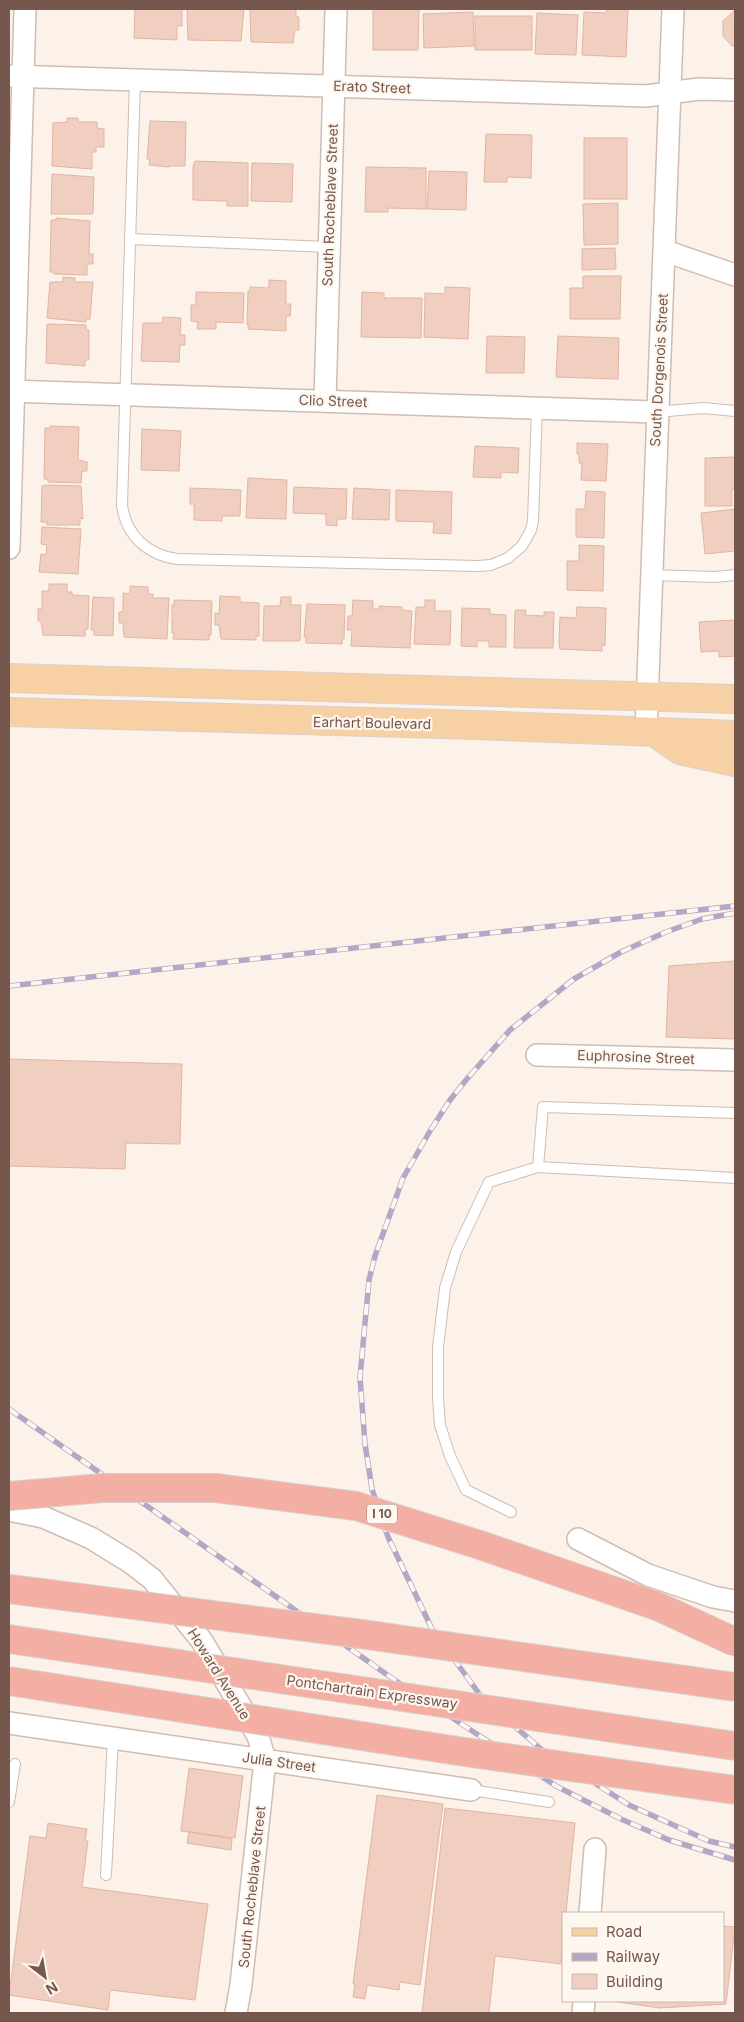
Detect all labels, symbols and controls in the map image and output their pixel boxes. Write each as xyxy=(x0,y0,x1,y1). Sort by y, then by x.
street label: Erato Street xyxy=(333,77,412,96)
street label: South Rocheblave Street xyxy=(318,123,341,287)
street label: South Dorgenois Street xyxy=(646,292,671,447)
street label: Clio Street xyxy=(298,391,368,410)
street label: Earhart Boulevard xyxy=(313,713,431,732)
street label: Euphrosine Street xyxy=(577,1046,696,1067)
road number: I 10 xyxy=(367,1505,397,1524)
street label: Howard Avenue xyxy=(185,1625,254,1723)
street label: Pontchartrain Expressway xyxy=(285,1671,459,1712)
street label: Julia Street xyxy=(241,1748,317,1775)
street label: South Rocheblave Street xyxy=(235,1805,269,1969)
legend xyxy=(562,1912,724,2002)
text: Road xyxy=(606,1922,642,1941)
text: Railway xyxy=(606,1947,661,1966)
north arrow xyxy=(20,1952,70,2002)
text: Building xyxy=(606,1972,663,1991)
text: N xyxy=(43,1979,61,1999)

